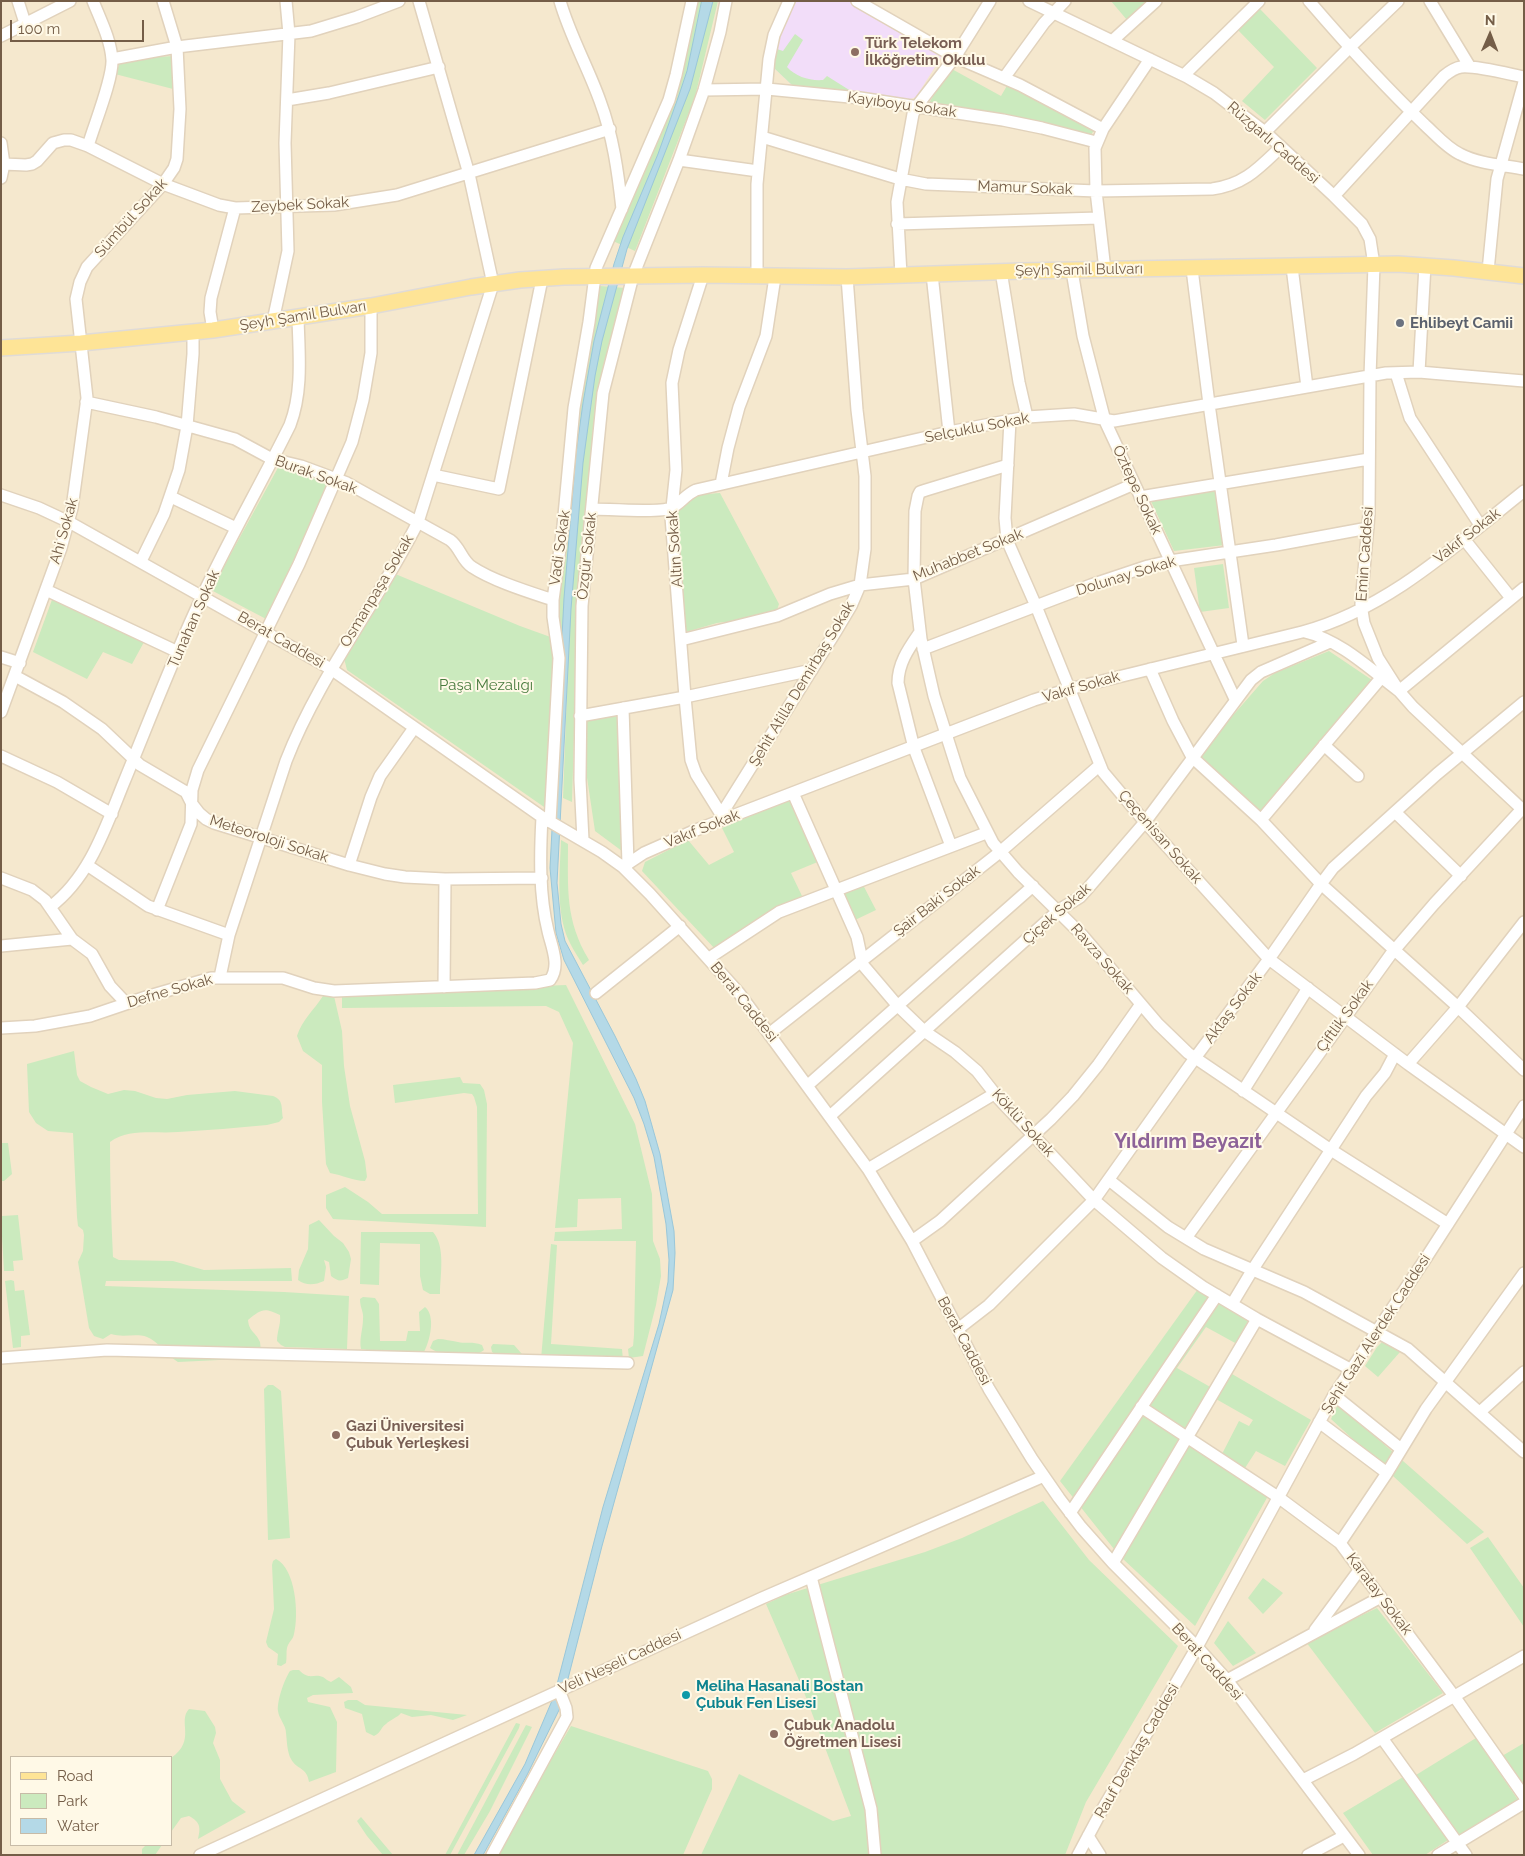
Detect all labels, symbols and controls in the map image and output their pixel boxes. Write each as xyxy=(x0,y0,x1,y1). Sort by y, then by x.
scale bar xyxy=(12,10,146,42)
north arrow xyxy=(1465,10,1515,60)
text: N xyxy=(1485,12,1496,28)
text: 100 m xyxy=(18,20,60,38)
place label: Türk Telekom İlköğretim Okulu xyxy=(865,34,985,69)
marker: Türk Telekom İlköğretim Okulu xyxy=(849,46,861,58)
street label: Kayıboyu Sokak xyxy=(846,88,958,122)
street label: Rüzgarlı Caddesi xyxy=(1223,98,1323,188)
street label: Sümbül Sokak xyxy=(91,175,171,261)
street label: Mamur Sokak xyxy=(977,177,1073,199)
street label: Zeybek Sokak xyxy=(251,193,349,217)
street label: Şeyh Şamil Bulvarı xyxy=(1015,260,1143,280)
street label: Şeyh Şamil Bulvarı xyxy=(238,297,368,335)
place label: Ehlibeyt Camii xyxy=(1410,314,1513,332)
marker: Ehlibeyt Camii xyxy=(1394,317,1406,329)
street label: Selçuklu Sokak xyxy=(923,409,1031,447)
street label: Öztepe Sokak xyxy=(1108,443,1166,537)
street label: Burak Sokak xyxy=(272,452,360,498)
street label: Ahi Sokak xyxy=(46,496,82,566)
street label: Vakıf Sokak xyxy=(1430,504,1504,568)
street label: Emin Caddesi xyxy=(1353,506,1377,602)
street label: Vadi Sokak xyxy=(546,509,574,587)
street label: Altın Sokak xyxy=(663,510,687,588)
street label: Özgür Sokak xyxy=(573,511,601,601)
street label: Muhabbet Sokak xyxy=(910,525,1026,585)
street label: Osmanpaşa Sokak xyxy=(336,532,418,650)
street label: Dolunay Sokak xyxy=(1074,552,1178,600)
street label: Tunahan Sokak xyxy=(164,567,224,671)
street label: Şehit Atilla Demirbaş Sokak xyxy=(745,598,859,770)
street label: Berat Caddesi xyxy=(234,608,328,672)
street label: Vakıf Sokak xyxy=(1040,667,1122,707)
park label: Paşa Mezalığı xyxy=(439,676,533,694)
street label: Çeçenisan Sokak xyxy=(1114,787,1206,887)
street label: Vakıf Sokak xyxy=(662,806,742,852)
street label: Meteoroloji Sokak xyxy=(207,811,331,867)
street label: Şair Baki Sokak xyxy=(890,862,984,940)
street label: Çiçek Sokak xyxy=(1019,880,1095,948)
street label: Ravza Sokak xyxy=(1067,920,1137,998)
street label: Berat Caddesi xyxy=(706,958,782,1046)
street label: Aktaş Sokak xyxy=(1200,969,1266,1047)
street label: Defne Sokak xyxy=(125,970,215,1012)
street label: Çiftlik Sokak xyxy=(1313,976,1377,1056)
street label: Köklü Sokak xyxy=(988,1085,1058,1161)
district label: Yıldırım Beyazıt xyxy=(1114,1130,1262,1154)
street label: Şehit Gazi Alerdek Caddesi xyxy=(1318,1251,1434,1417)
street label: Berat Caddesi xyxy=(933,1294,995,1388)
place label: Gazi Üniversitesi Çubuk Yerleşkesi xyxy=(346,1417,469,1452)
marker: Gazi Üniversitesi Çubuk Yerleşkesi xyxy=(330,1429,342,1441)
street label: Karatay Sokak xyxy=(1342,1549,1416,1639)
street label: Berat Caddesi xyxy=(1168,1620,1246,1704)
street label: Veli Neşeli Caddesi xyxy=(556,1626,684,1698)
place label: Meliha Hasanali Bostan Çubuk Fen Lisesi xyxy=(696,1677,863,1712)
street label: Rauf Denktaş Caddesi xyxy=(1091,1680,1183,1822)
marker: Meliha Hasanali Bostan Çubuk Fen Lisesi xyxy=(680,1689,692,1701)
place label: Çubuk Anadolu Öğretmen Lisesi xyxy=(784,1716,901,1751)
marker: Çubuk Anadolu Öğretmen Lisesi xyxy=(768,1728,780,1740)
legend xyxy=(10,1756,172,1846)
text: Road xyxy=(57,1767,93,1785)
text: Park xyxy=(57,1792,88,1810)
text: Water xyxy=(57,1817,99,1835)

